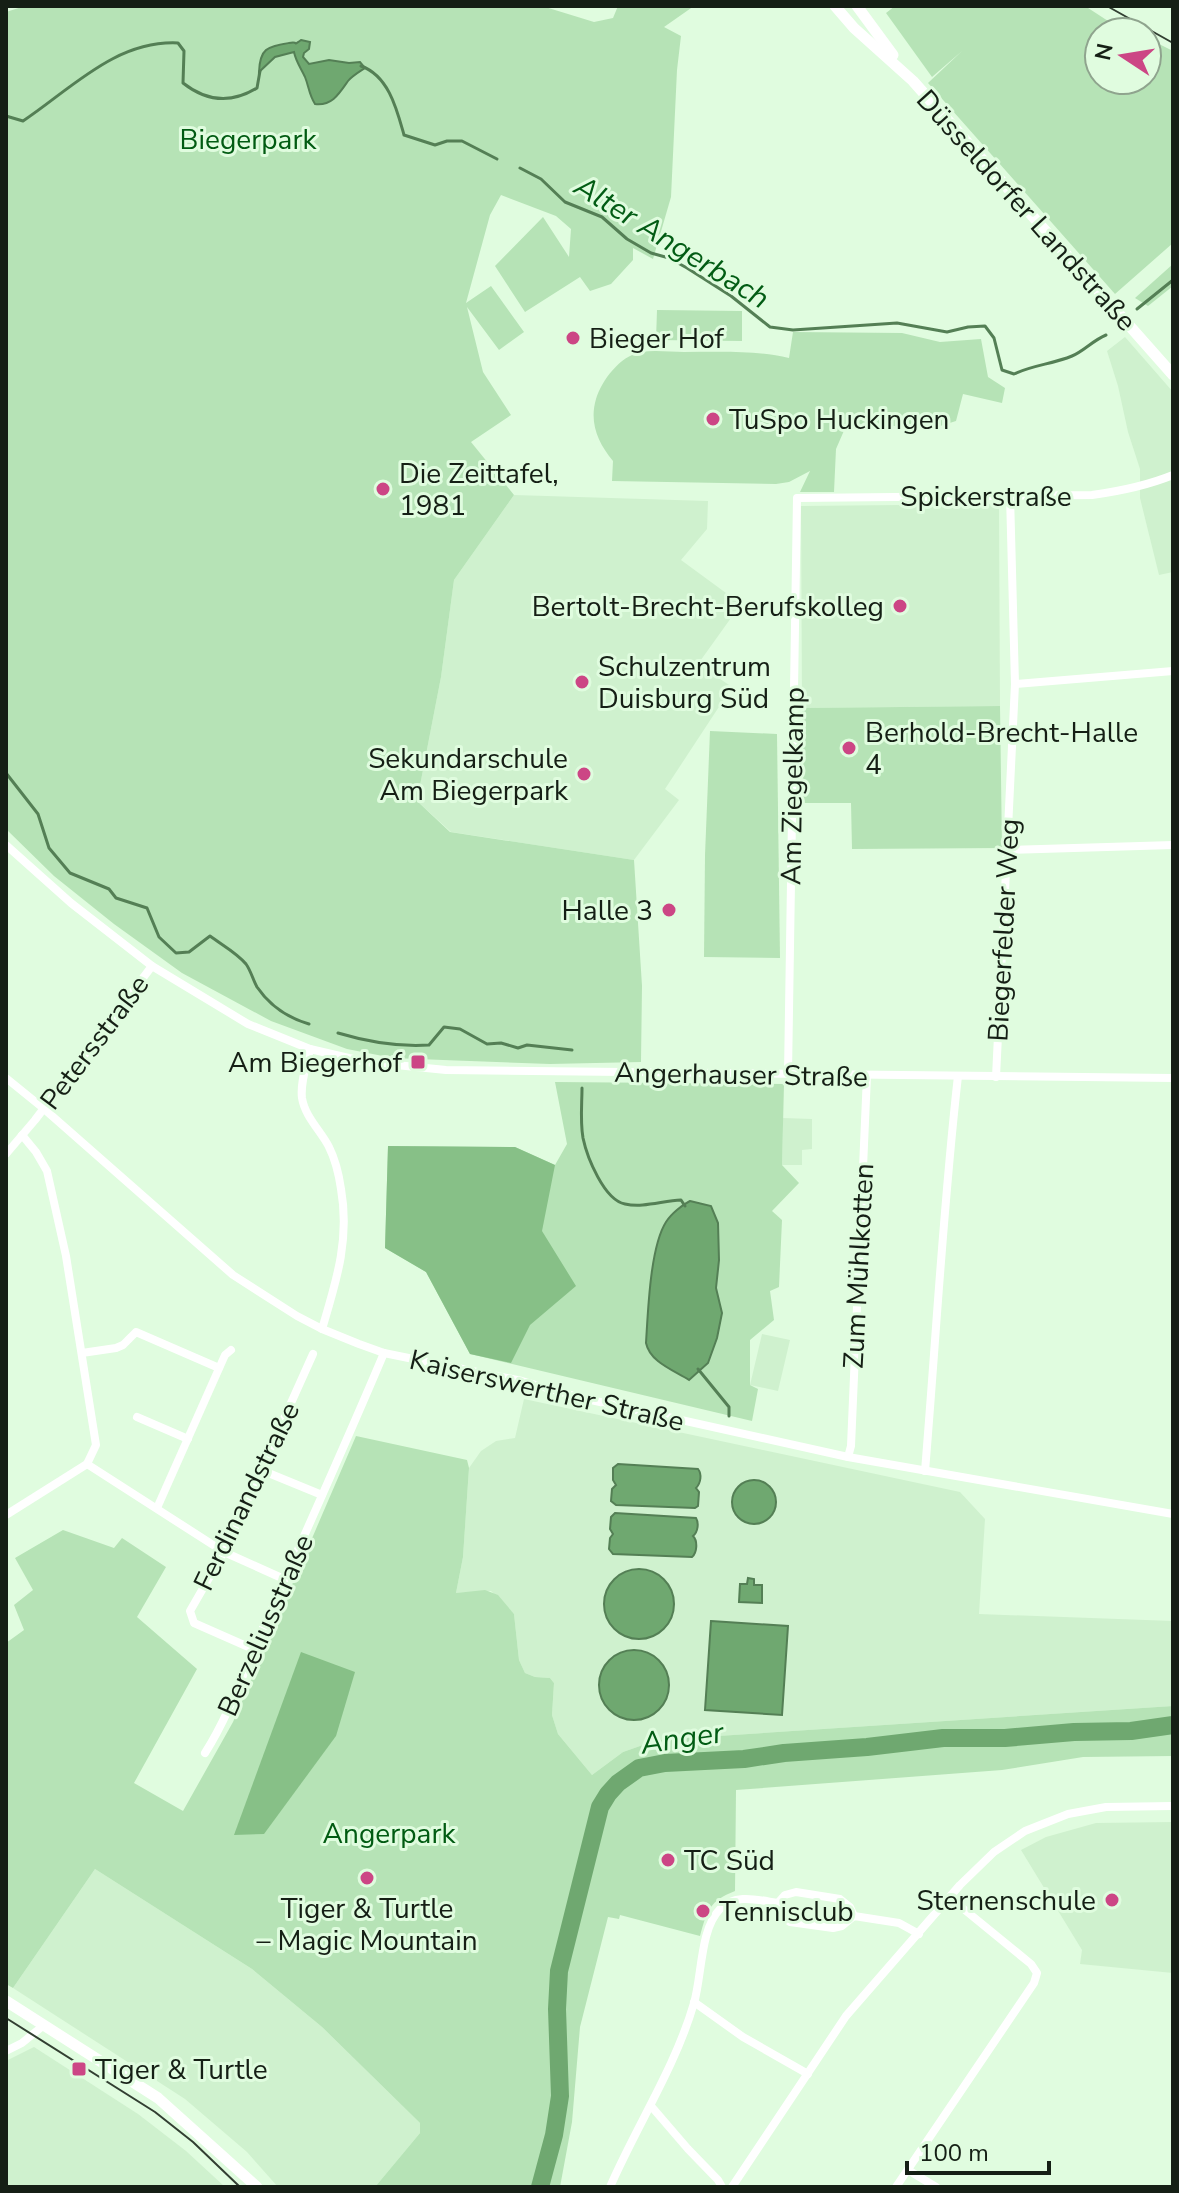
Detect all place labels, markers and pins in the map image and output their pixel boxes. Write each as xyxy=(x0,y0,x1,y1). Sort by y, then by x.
place label: Bieger Hof xyxy=(589,320,725,358)
marker: Bieger Hof xyxy=(564,329,582,347)
place label: TuSpo Huckingen xyxy=(729,401,949,439)
marker: TuSpo Huckingen xyxy=(704,410,722,428)
place label: Die Zeittafel, 1981 xyxy=(399,455,559,525)
marker: Die Zeittafel, 1981 xyxy=(374,480,392,498)
place label: Bertolt-Brecht-Berufskolleg xyxy=(532,588,884,626)
marker: Bertolt-Brecht-Berufskolleg xyxy=(891,597,909,615)
place label: Schulzentrum Duisburg Süd xyxy=(598,648,771,718)
marker: Schulzentrum Duisburg Süd xyxy=(573,673,591,691)
place label: Berhold-Brecht-Halle 4 xyxy=(865,714,1138,784)
marker: Berhold-Brecht-Halle 4 xyxy=(840,739,858,757)
place label: Sekundarschule Am Biegerpark xyxy=(368,740,569,810)
marker: Sekundarschule Am Biegerpark xyxy=(575,765,593,783)
place label: Halle 3 xyxy=(562,892,653,930)
marker: Halle 3 xyxy=(660,901,678,919)
place label: Am Biegerhof xyxy=(228,1044,403,1082)
marker: Am Biegerhof xyxy=(409,1053,427,1071)
place label: TC Süd xyxy=(684,1842,775,1880)
marker: TC Süd xyxy=(659,1851,677,1869)
marker: Tiger & Turtle – Magic Mountain xyxy=(358,1869,376,1887)
place label: Sternenschule xyxy=(916,1882,1096,1920)
place label: Tiger & Turtle – Magic Mountain xyxy=(256,1890,478,1960)
marker: Sternenschule xyxy=(1103,1891,1121,1909)
place label: Tennisclub xyxy=(719,1893,854,1931)
marker: Tennisclub xyxy=(694,1902,712,1920)
place label: Tiger & Turtle xyxy=(95,2051,268,2089)
marker: Tiger & Turtle xyxy=(70,2060,88,2078)

